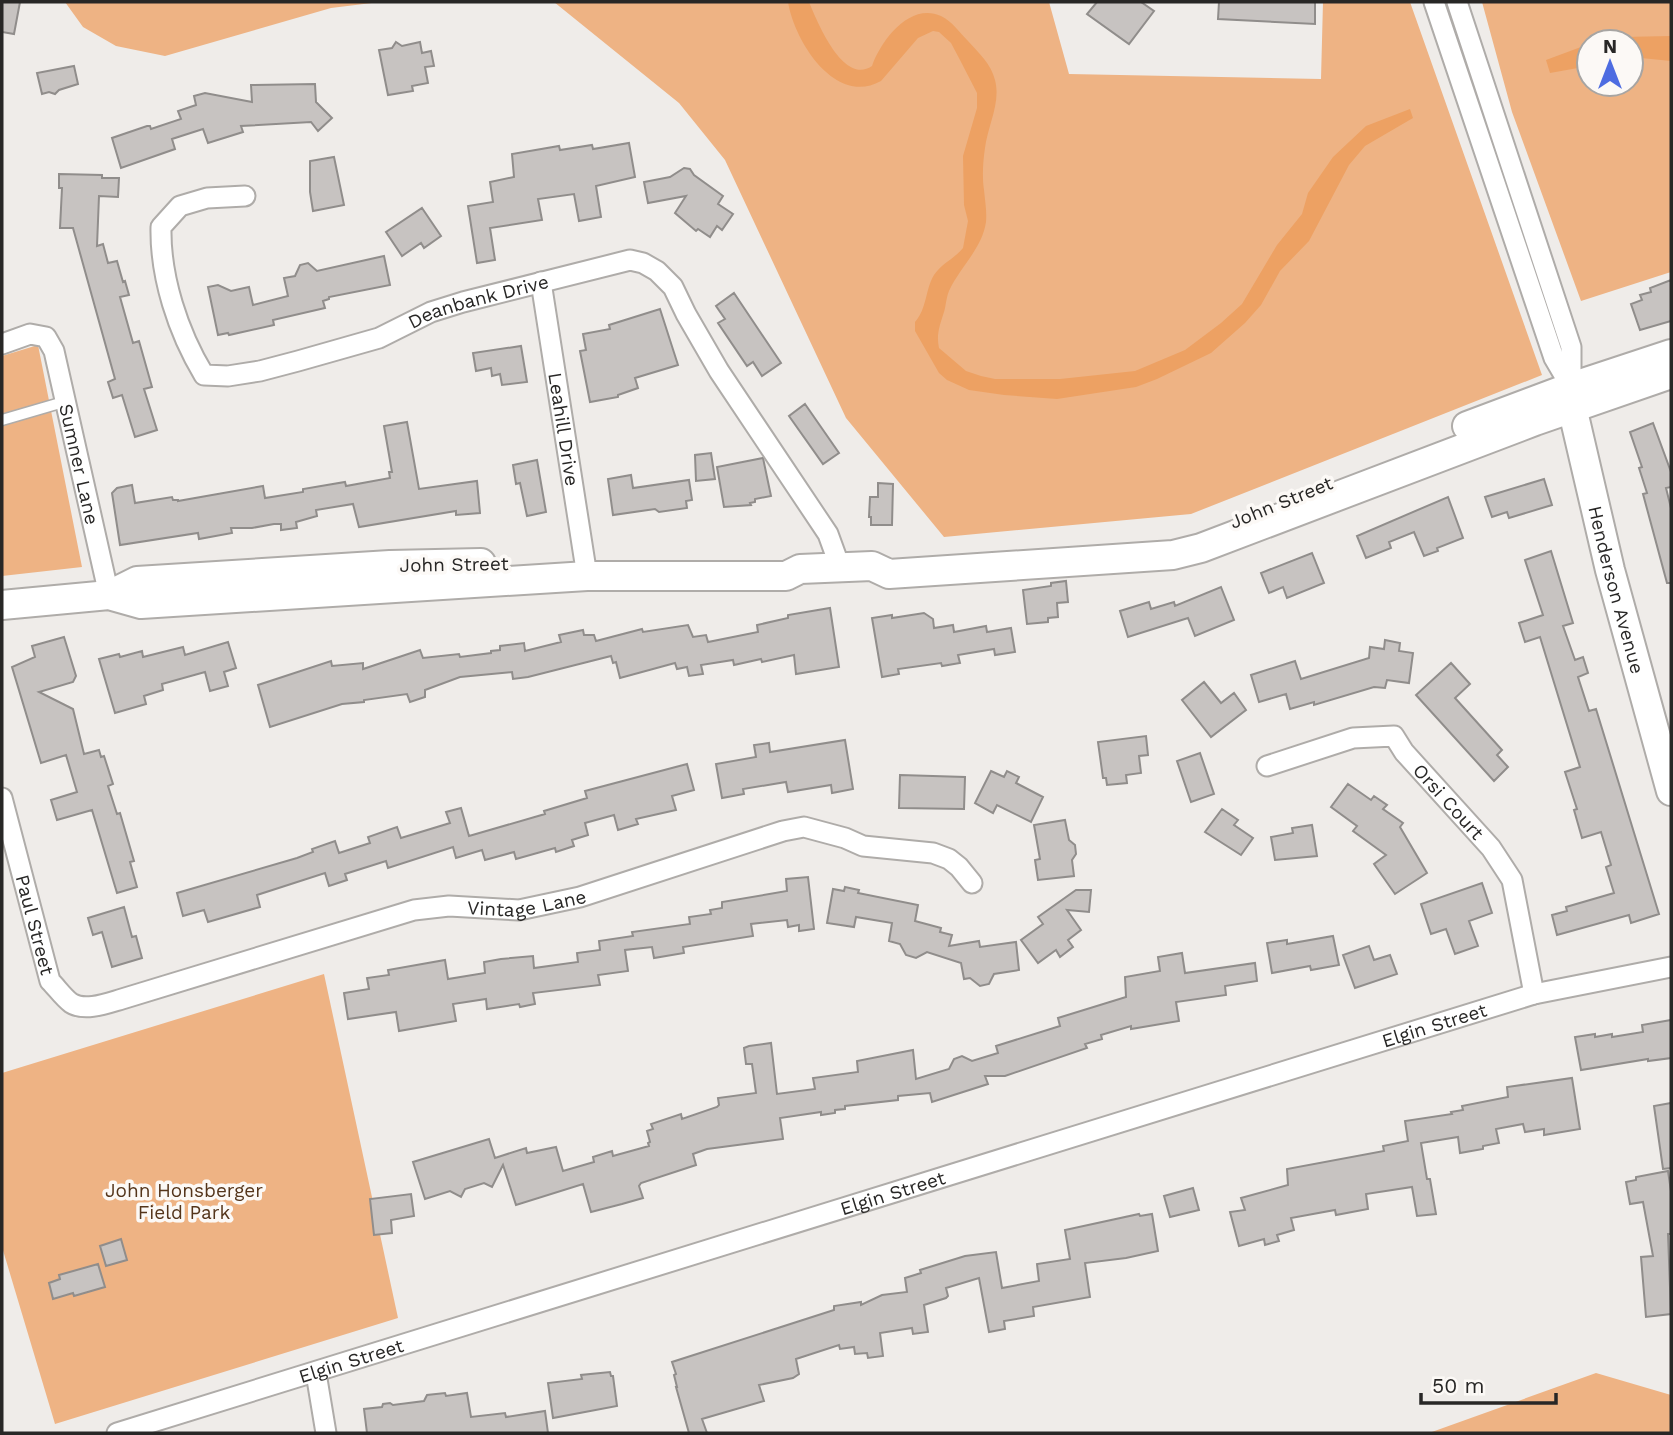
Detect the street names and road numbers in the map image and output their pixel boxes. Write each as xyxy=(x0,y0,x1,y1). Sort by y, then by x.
street label: Deanbank Drive xyxy=(404,270,551,334)
street label: Leahill Drive xyxy=(543,371,584,488)
street label: Sumner Lane xyxy=(54,401,104,527)
street label: John Street xyxy=(1226,471,1336,534)
street label: Henderson Avenue xyxy=(1583,503,1649,676)
street label: John Street xyxy=(399,552,509,577)
street label: Orsi Court xyxy=(1408,759,1489,844)
street label: Paul Street xyxy=(11,872,59,978)
street label: Vintage Lane xyxy=(466,885,589,923)
street label: Elgin Street xyxy=(1379,998,1490,1052)
street label: Elgin Street xyxy=(838,1166,948,1220)
street label: Elgin Street xyxy=(296,1334,406,1388)

